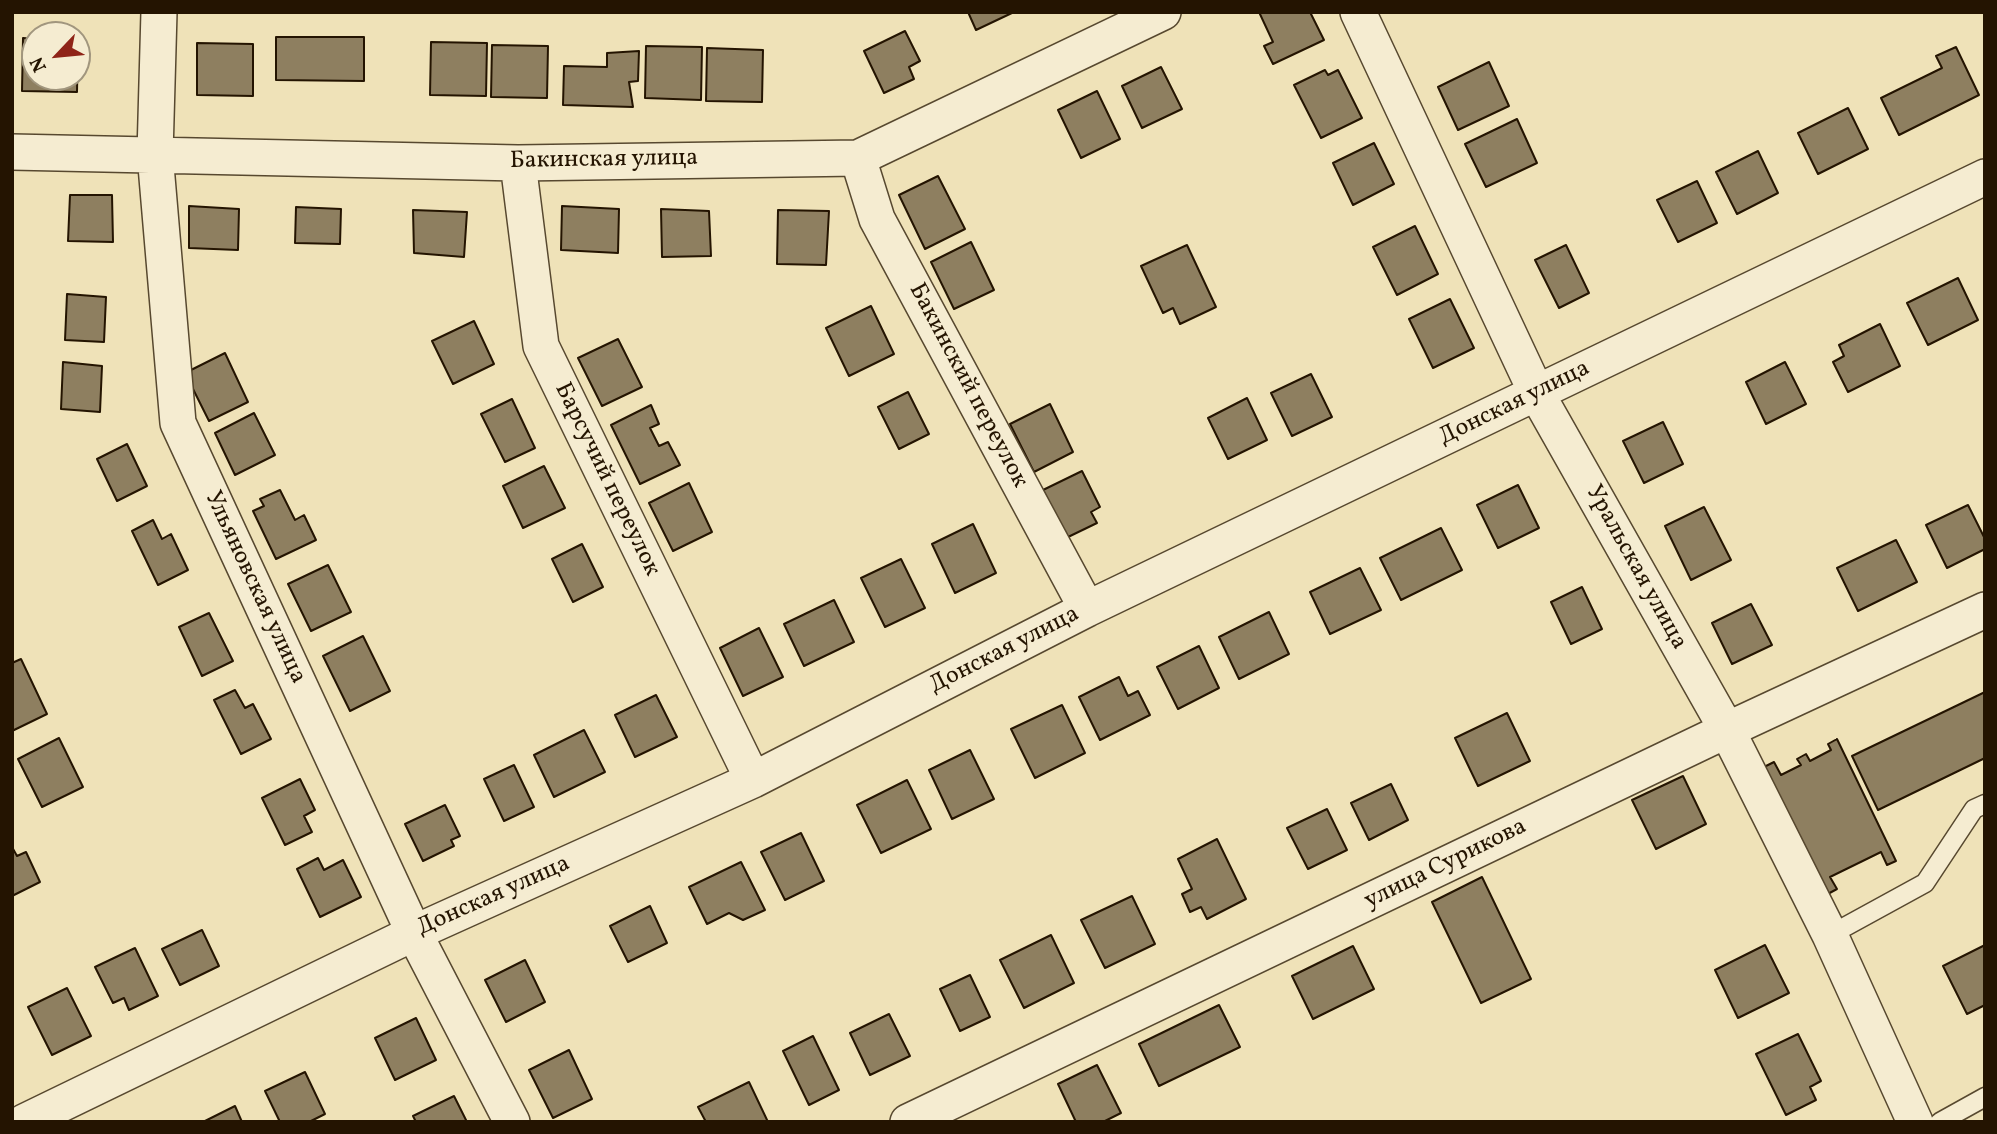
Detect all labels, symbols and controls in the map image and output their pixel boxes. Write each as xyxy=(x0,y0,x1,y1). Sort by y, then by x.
north arrow xyxy=(21,21,91,91)
text: N xyxy=(24,52,54,76)
street label: Бакинская улица xyxy=(510,145,698,177)
street label: Бакинский переулок xyxy=(901,279,1033,493)
street label: Донская улица xyxy=(1435,355,1595,453)
street label: Барсучий переулок xyxy=(547,379,665,581)
street label: Уральская улица xyxy=(1578,481,1692,655)
street label: Ульяновская улица xyxy=(197,487,311,689)
street label: Донская улица xyxy=(925,601,1085,701)
street label: улица Сурикова xyxy=(1360,813,1532,917)
street label: Донская улица xyxy=(413,850,575,944)

